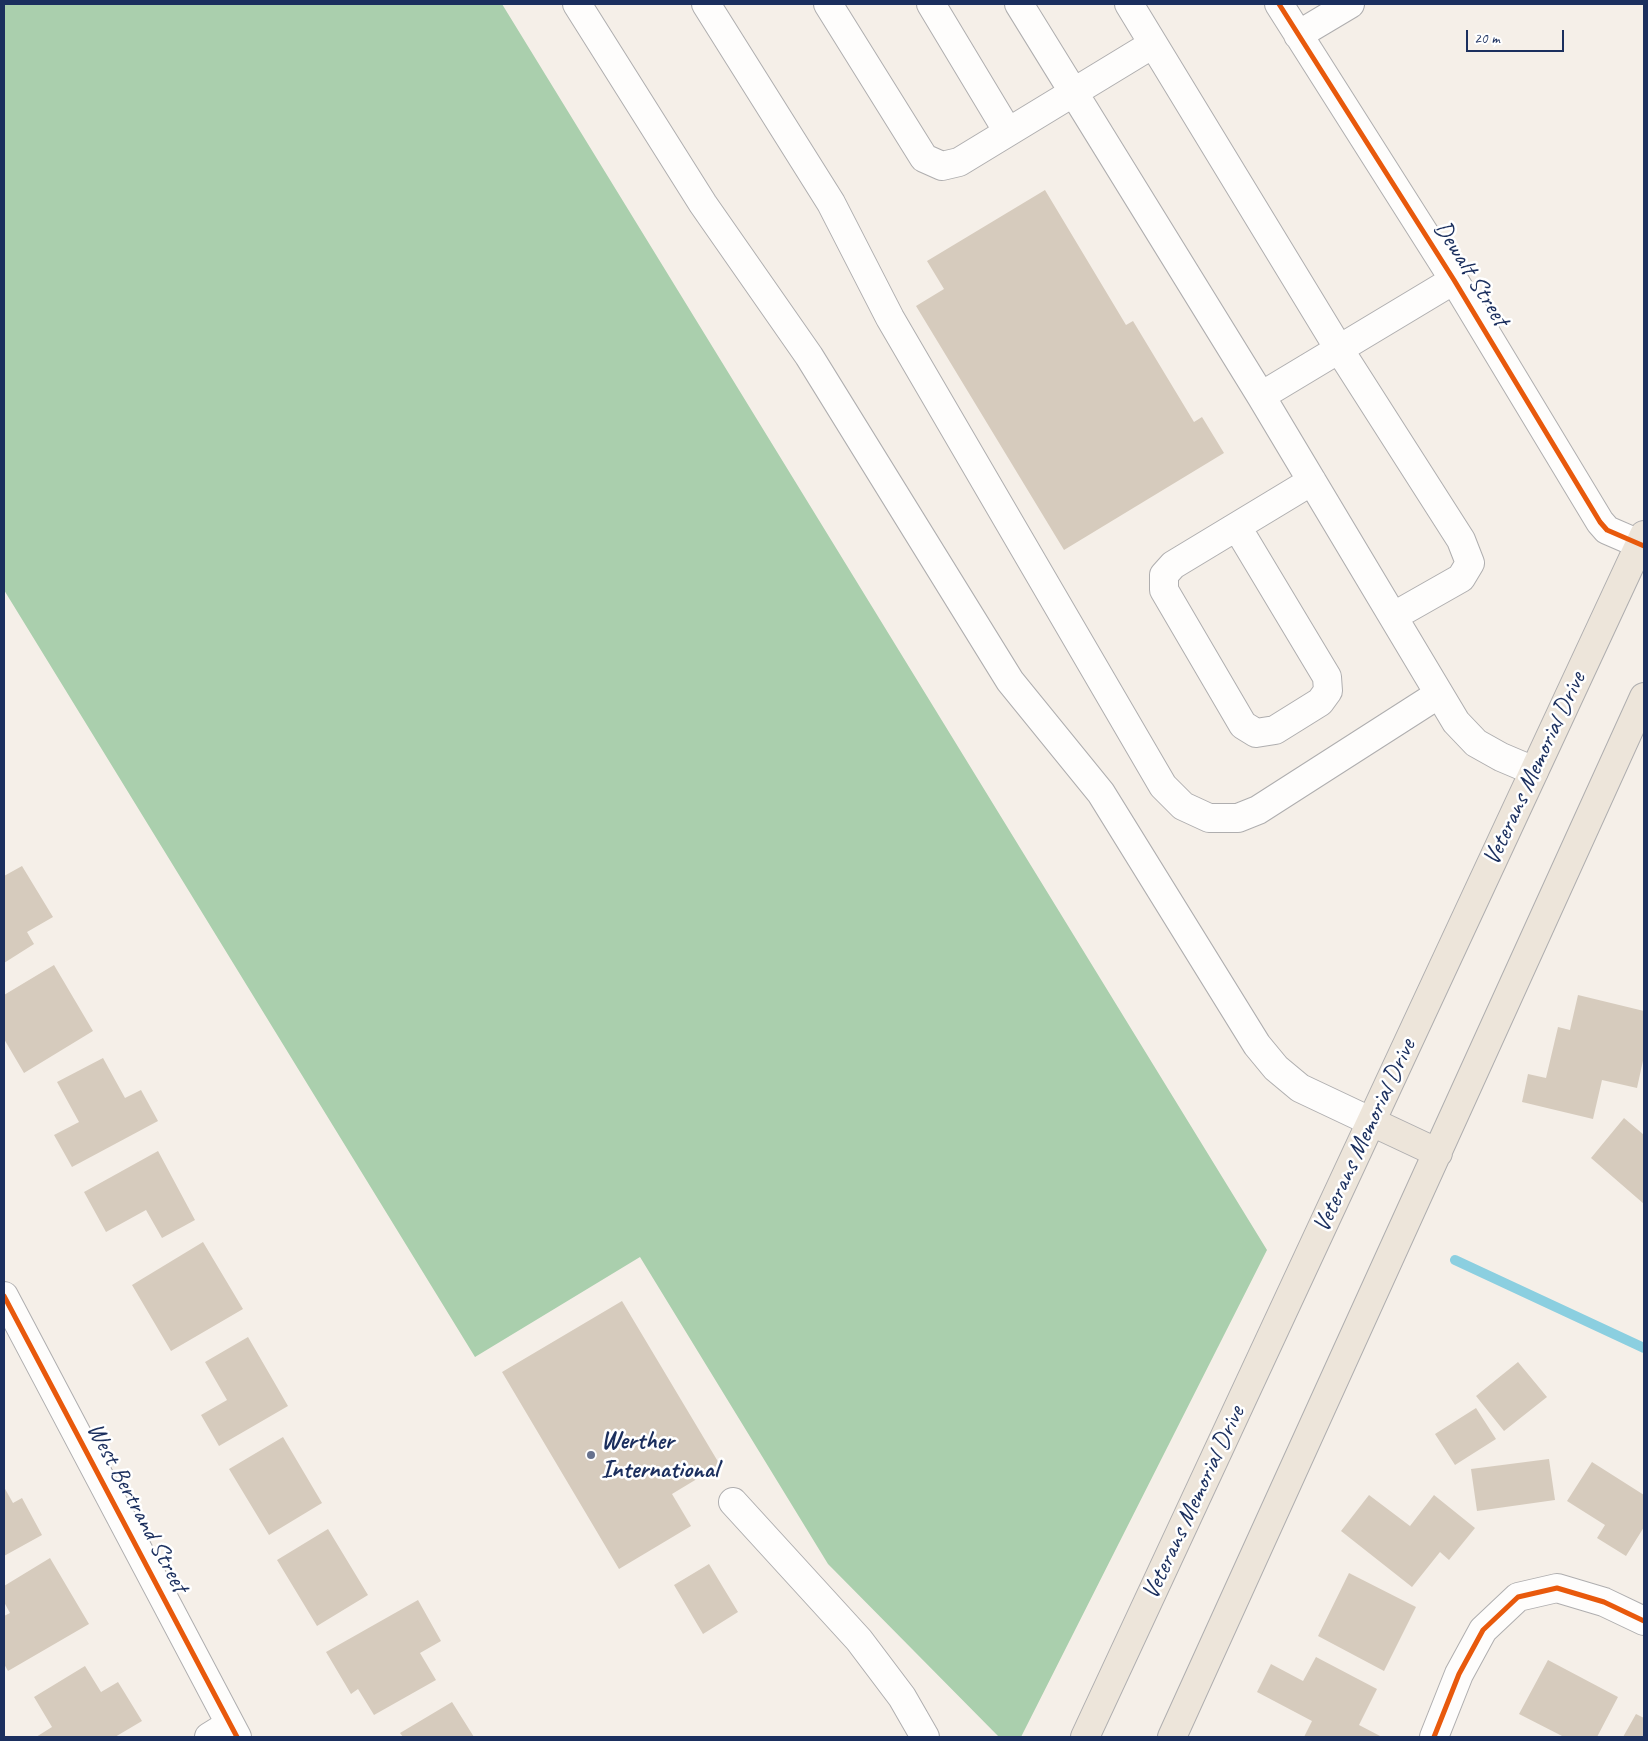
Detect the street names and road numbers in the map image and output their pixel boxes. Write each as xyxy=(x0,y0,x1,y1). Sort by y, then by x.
street label: Dewalt Street xyxy=(1427,216,1515,332)
street label: Veterans Memorial Drive xyxy=(1477,668,1593,870)
street label: Veterans Memorial Drive xyxy=(1307,1035,1423,1237)
street label: Veterans Memorial Drive xyxy=(1136,1402,1252,1604)
street label: West Bertrand Street xyxy=(80,1418,194,1598)

